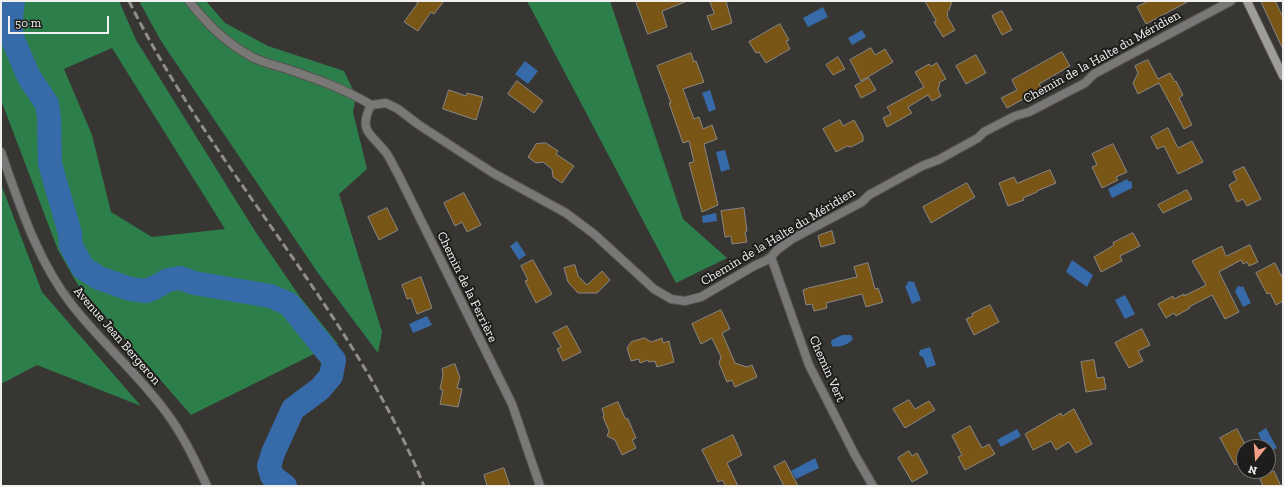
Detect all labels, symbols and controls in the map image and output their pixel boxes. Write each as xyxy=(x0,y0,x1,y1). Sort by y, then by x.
street label: Chemin de la Halte du Méridien xyxy=(1021,7,1183,107)
scale bar xyxy=(10,8,111,34)
text: 50 m xyxy=(15,16,41,30)
street label: Chemin de la Halte du Méridien xyxy=(698,185,858,289)
street label: Chemin de la Ferrière xyxy=(433,229,501,345)
street label: Avenue Jean Bergeron xyxy=(70,284,164,388)
street label: Chemin Vert xyxy=(805,333,849,405)
north arrow xyxy=(1236,439,1276,479)
text: N xyxy=(1247,463,1259,477)

